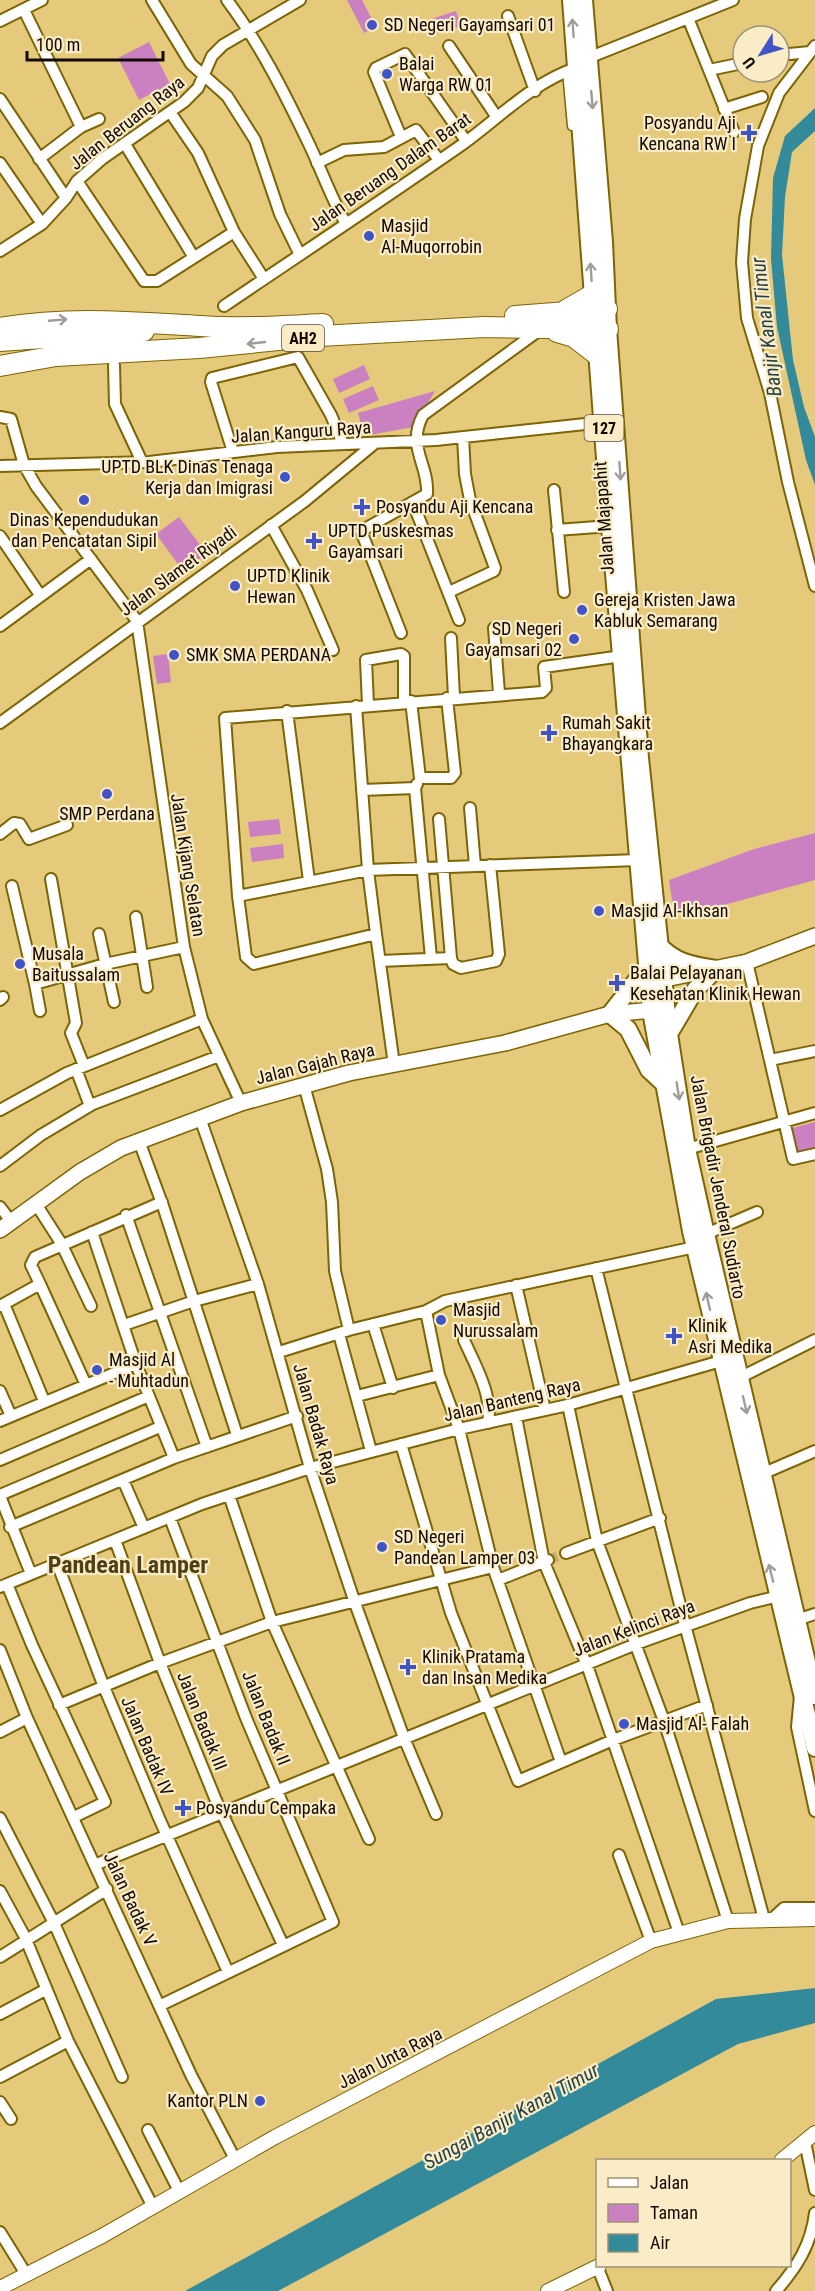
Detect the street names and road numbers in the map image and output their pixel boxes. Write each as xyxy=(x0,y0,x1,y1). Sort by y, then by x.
street label: Jalan Beruang Raya xyxy=(65,71,188,174)
street label: Jalan Beruang Dalam Barat xyxy=(305,108,475,235)
road number: AH2 xyxy=(282,325,324,351)
road number: 127 xyxy=(584,415,624,441)
street label: Jalan Kanguru Raya xyxy=(230,416,372,447)
street label: Jalan Majapahit xyxy=(589,461,618,575)
street label: Jalan Slamet Riyadi xyxy=(115,521,240,620)
street label: Jalan Kijang Selatan xyxy=(167,792,210,938)
street label: Jalan Gajah Raya xyxy=(253,1039,376,1088)
street label: Jalan Brigadir Jenderal Sudiarto xyxy=(686,1073,751,1301)
street label: Jalan Badak Raya xyxy=(289,1361,344,1487)
street label: Jalan Banteng Raya xyxy=(442,1374,582,1425)
street label: Jalan Kelinci Raya xyxy=(570,1595,698,1660)
street label: Jalan Badak II xyxy=(238,1667,295,1768)
street label: Jalan Badak III xyxy=(173,1668,232,1773)
street label: Jalan Badak IV xyxy=(117,1693,178,1799)
street label: Jalan Badak V xyxy=(100,1848,161,1949)
street label: Jalan Unta Raya xyxy=(334,2022,445,2093)

